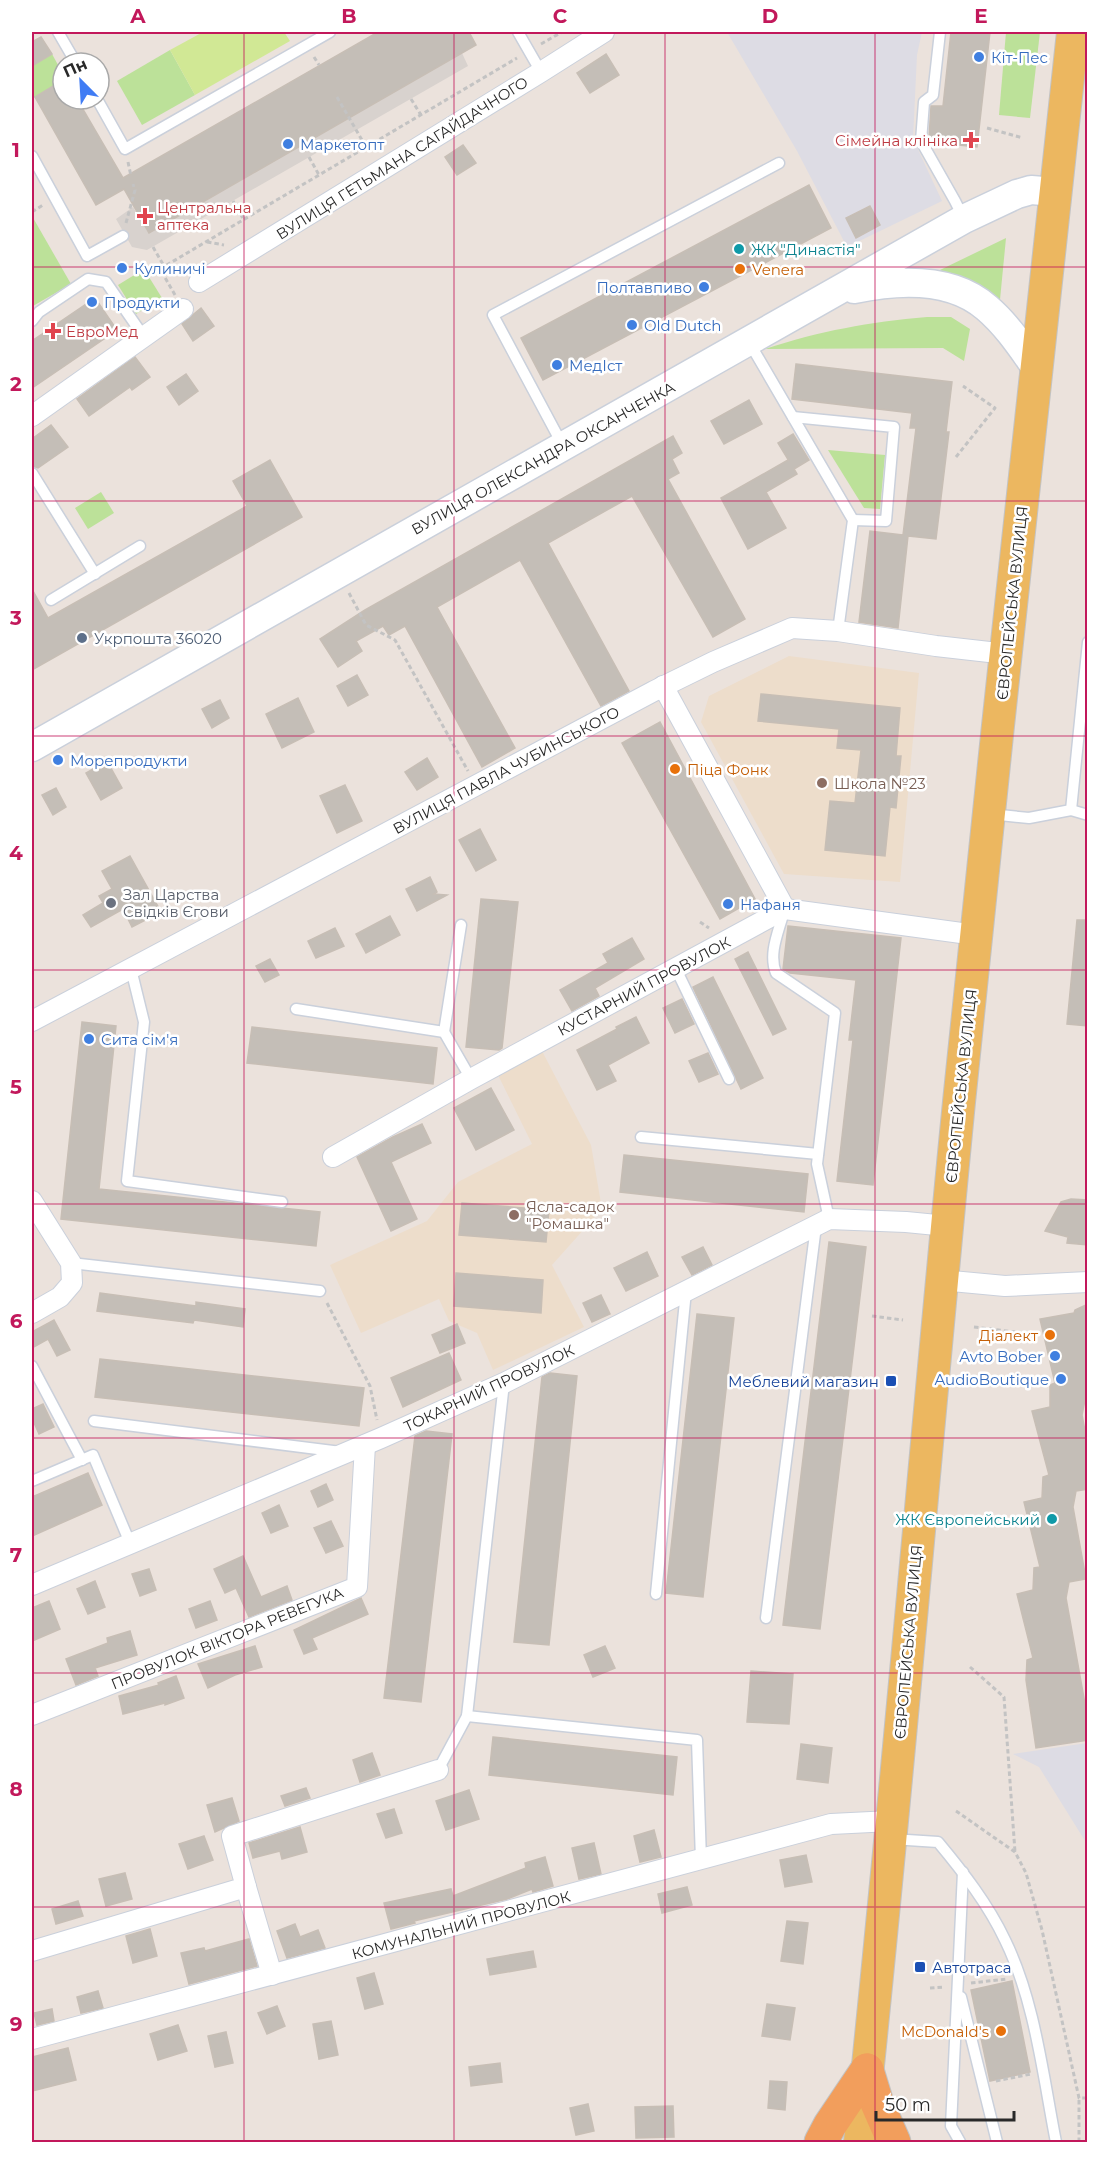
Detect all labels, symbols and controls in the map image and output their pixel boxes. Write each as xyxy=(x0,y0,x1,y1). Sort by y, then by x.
text: A xyxy=(129,4,146,28)
text: B xyxy=(341,4,357,28)
text: C xyxy=(553,4,568,28)
text: D xyxy=(762,4,778,28)
text: E xyxy=(974,4,988,28)
place label: Кіт-Пес xyxy=(991,48,1048,67)
marker: Кіт-Пес xyxy=(972,50,986,64)
north arrow xyxy=(51,51,111,111)
text: Пн xyxy=(60,54,90,81)
street label: ВУЛИЦЯ ГЕТЬМАНА САГАЙДАЧНОГО xyxy=(273,72,531,244)
place label: Сімейна клініка xyxy=(835,131,958,150)
marker: Сімейна клініка xyxy=(962,131,980,149)
place label: Маркетопт xyxy=(300,135,385,154)
marker: Маркетопт xyxy=(281,137,295,151)
text: 1 xyxy=(12,138,20,162)
place label: Центральна аптека xyxy=(157,198,251,234)
marker: Центральна аптека xyxy=(138,209,152,223)
place label: ЖК "Династія" xyxy=(751,240,861,259)
marker: ЖК "Династія" xyxy=(732,242,746,256)
place label: Кулиничі xyxy=(134,259,206,278)
place label: Venera xyxy=(752,260,804,279)
marker: Кулиничі xyxy=(115,261,129,275)
marker: Venera xyxy=(733,262,747,276)
place label: Полтавпиво xyxy=(597,278,692,297)
marker: Полтавпиво xyxy=(697,280,711,294)
place label: Продукти xyxy=(104,293,180,312)
marker: Продукти xyxy=(85,295,99,309)
place label: Old Dutch xyxy=(644,316,721,335)
marker: Old Dutch xyxy=(625,318,639,332)
marker: ЕвроМед xyxy=(44,322,62,340)
place label: ЕвроМед xyxy=(66,322,138,341)
place label: МедІст xyxy=(569,356,623,375)
marker: МедІст xyxy=(550,358,564,372)
text: 2 xyxy=(10,372,22,396)
street label: ВУЛИЦЯ ОЛЕКСАНДРА ОКСАНЧЕНКА xyxy=(408,377,678,539)
street label: ЄВРОПЕЙСЬКА ВУЛИЦЯ xyxy=(992,505,1032,701)
text: 3 xyxy=(9,606,22,630)
place label: Укрпошта 36020 xyxy=(94,629,222,648)
marker: Укрпошта 36020 xyxy=(75,631,89,645)
street label: ВУЛИЦЯ ПАВЛА ЧУБИНСЬКОГО xyxy=(389,702,623,838)
place label: Морепродукти xyxy=(70,751,188,770)
marker: Морепродукти xyxy=(51,753,65,767)
place label: Піца Фонк xyxy=(687,760,769,779)
marker: Піца Фонк xyxy=(668,762,682,776)
place label: Школа №23 xyxy=(834,774,926,793)
marker: Школа №23 xyxy=(815,776,829,790)
text: 4 xyxy=(9,841,23,865)
place label: Зал Царства Cвідків Єгови xyxy=(123,885,229,921)
place label: Нафаня xyxy=(740,895,801,914)
marker: Зал Царства Cвідків Єгови xyxy=(104,896,118,910)
marker: Нафаня xyxy=(721,897,735,911)
street label: КУСТАРНИЙ ПРОВУЛОК xyxy=(554,932,734,1040)
street label: ЄВРОПЕЙСЬКА ВУЛИЦЯ xyxy=(941,988,981,1184)
place label: Сита сім'я xyxy=(101,1030,178,1049)
marker: Сита сім'я xyxy=(82,1032,96,1046)
text: 5 xyxy=(10,1075,22,1099)
place label: Ясла-садок "Ромашка" xyxy=(526,1197,615,1233)
marker: Ясла-садок "Ромашка" xyxy=(507,1208,521,1222)
text: 6 xyxy=(10,1309,23,1333)
place label: Діалект xyxy=(979,1326,1039,1345)
marker: Діалект xyxy=(1043,1328,1057,1342)
street label: ТОКАРНИЙ ПРОВУЛОК xyxy=(401,1340,578,1436)
place label: Avto Bober xyxy=(959,1347,1043,1366)
marker: Avto Bober xyxy=(1048,1349,1062,1363)
place label: AudioBoutique xyxy=(934,1370,1049,1389)
place label: Меблевий магазин xyxy=(728,1372,879,1391)
marker: AudioBoutique xyxy=(1054,1372,1068,1386)
marker: Меблевий магазин xyxy=(884,1374,898,1388)
place label: ЖК Європейський xyxy=(895,1510,1040,1529)
marker: ЖК Європейський xyxy=(1045,1512,1059,1526)
text: 7 xyxy=(10,1543,22,1567)
street label: ЄВРОПЕЙСЬКА ВУЛИЦЯ xyxy=(890,1544,926,1740)
street label: ПРОВУЛОК ВІКТОРА РЕВЕГУКА xyxy=(108,1583,346,1693)
text: 8 xyxy=(9,1777,23,1801)
street label: КОМУНАЛЬНИЙ ПРОВУЛОК xyxy=(350,1886,573,1963)
place label: Автотраса xyxy=(932,1958,1012,1977)
marker: Автотраса xyxy=(913,1960,927,1974)
text: 9 xyxy=(10,2012,22,2036)
place label: McDonald's xyxy=(901,2022,989,2041)
marker: McDonald's xyxy=(994,2024,1008,2038)
scale bar xyxy=(876,2084,1014,2122)
text: 50 m xyxy=(885,2094,931,2116)

